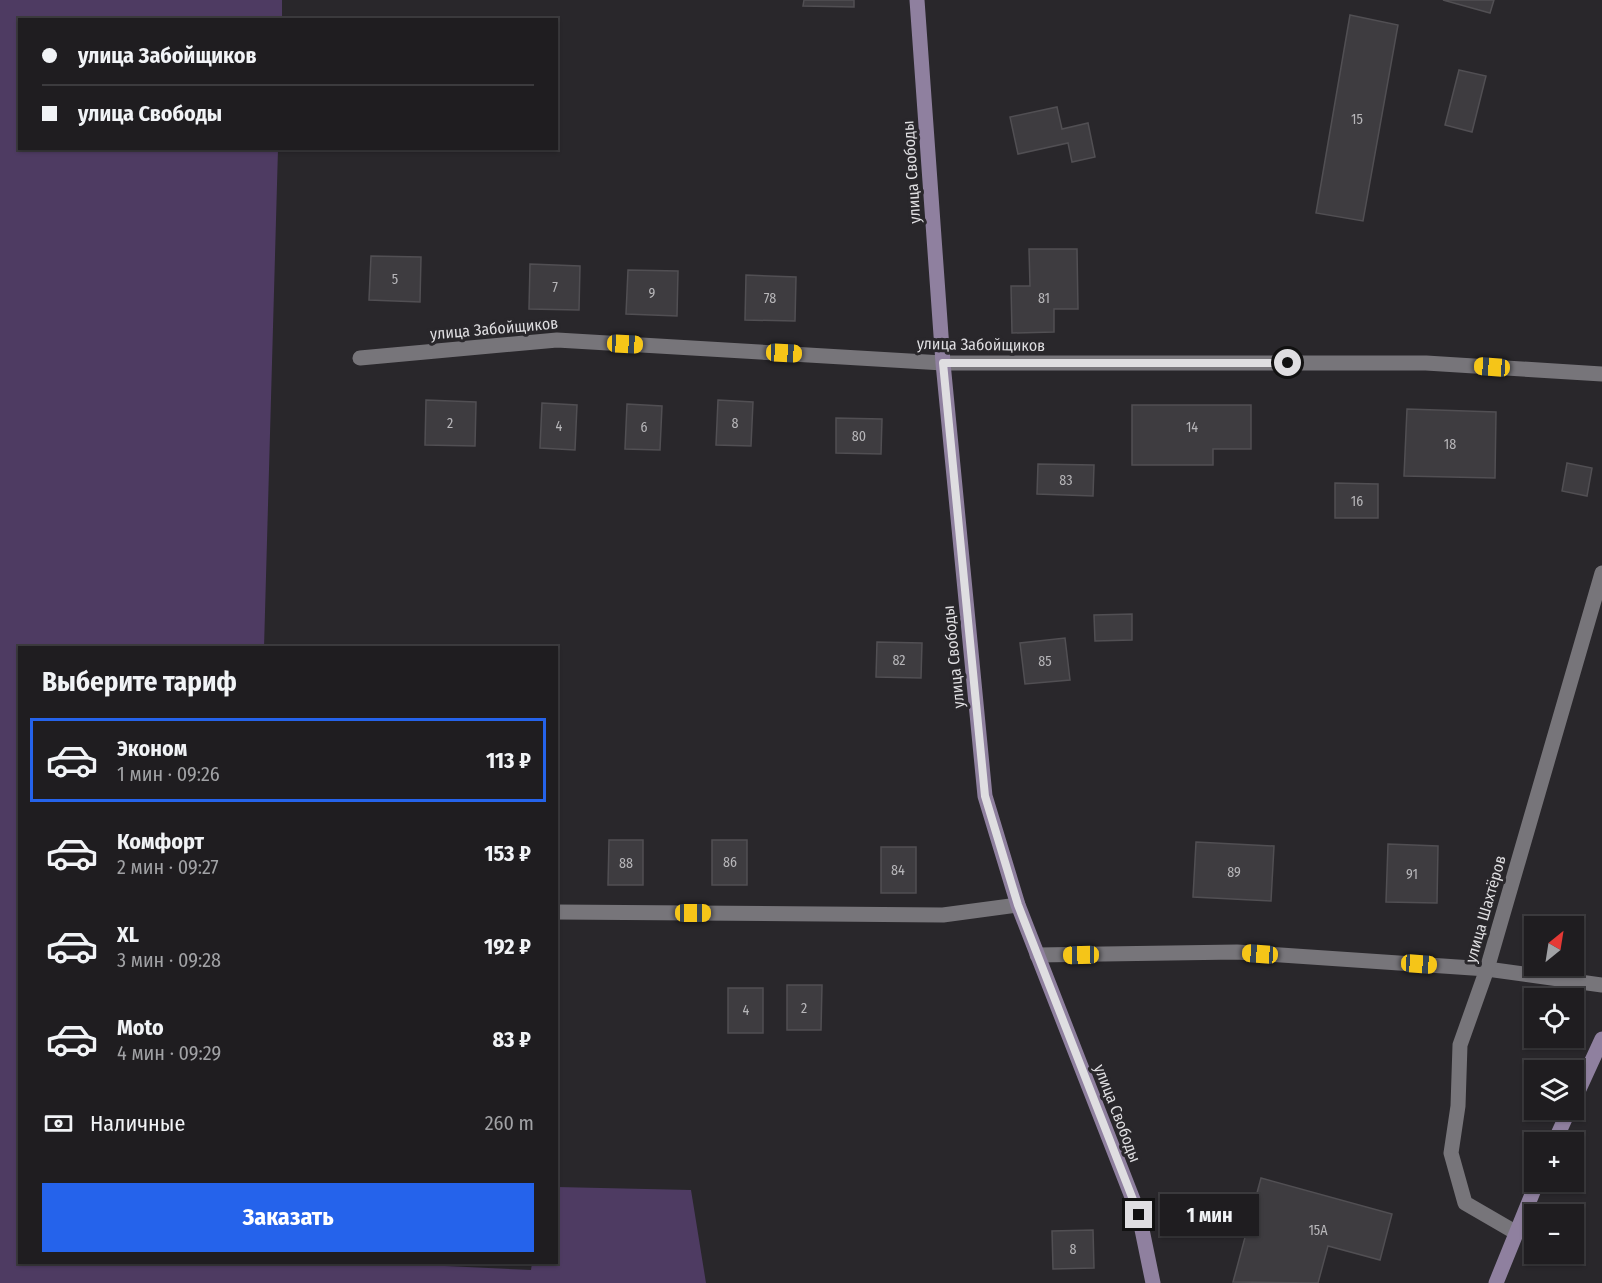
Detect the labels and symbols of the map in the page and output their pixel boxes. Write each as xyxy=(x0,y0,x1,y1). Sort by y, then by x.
house number: 15 xyxy=(1351,111,1363,128)
street label: улица Свободы xyxy=(898,120,925,224)
house number: 5 xyxy=(392,271,398,288)
house number: 7 xyxy=(552,279,558,296)
house number: 9 xyxy=(649,285,656,302)
house number: 78 xyxy=(764,290,776,307)
house number: 81 xyxy=(1038,290,1050,307)
street label: улица Забойщиков xyxy=(429,313,559,344)
car xyxy=(607,334,643,354)
street label: улица Забойщиков xyxy=(917,334,1045,355)
car xyxy=(766,343,802,363)
route start xyxy=(1274,349,1301,376)
car xyxy=(1473,357,1511,377)
house number: 2 xyxy=(447,415,453,432)
house number: 8 xyxy=(732,415,739,432)
house number: 4 xyxy=(556,418,563,435)
house number: 6 xyxy=(641,419,648,436)
house number: 14 xyxy=(1186,419,1198,436)
house number: 80 xyxy=(852,428,866,445)
house number: 18 xyxy=(1444,436,1456,453)
house number: 83 xyxy=(1059,472,1073,489)
house number: 16 xyxy=(1351,493,1363,510)
street label: улица Свободы xyxy=(939,605,968,709)
house number: 82 xyxy=(892,652,906,669)
house number: 85 xyxy=(1038,653,1052,670)
street label: улица Шахтёров xyxy=(1461,853,1510,965)
house number: 86 xyxy=(723,854,737,871)
house number: 88 xyxy=(619,855,633,872)
house number: 84 xyxy=(891,862,905,879)
house number: 89 xyxy=(1227,864,1241,881)
house number: 91 xyxy=(1406,866,1418,883)
car xyxy=(675,904,711,922)
north arrow xyxy=(1524,916,1584,976)
car xyxy=(1241,944,1279,964)
car xyxy=(1063,946,1099,964)
car xyxy=(1400,954,1438,974)
house number: 2 xyxy=(801,1000,807,1017)
house number: 4 xyxy=(743,1002,750,1019)
street label: улица Свободы xyxy=(1090,1062,1145,1165)
callout: 1 мин xyxy=(1160,1194,1259,1236)
route end xyxy=(1125,1201,1152,1228)
house number: 15А xyxy=(1308,1222,1328,1239)
house number: 8 xyxy=(1070,1241,1077,1258)

